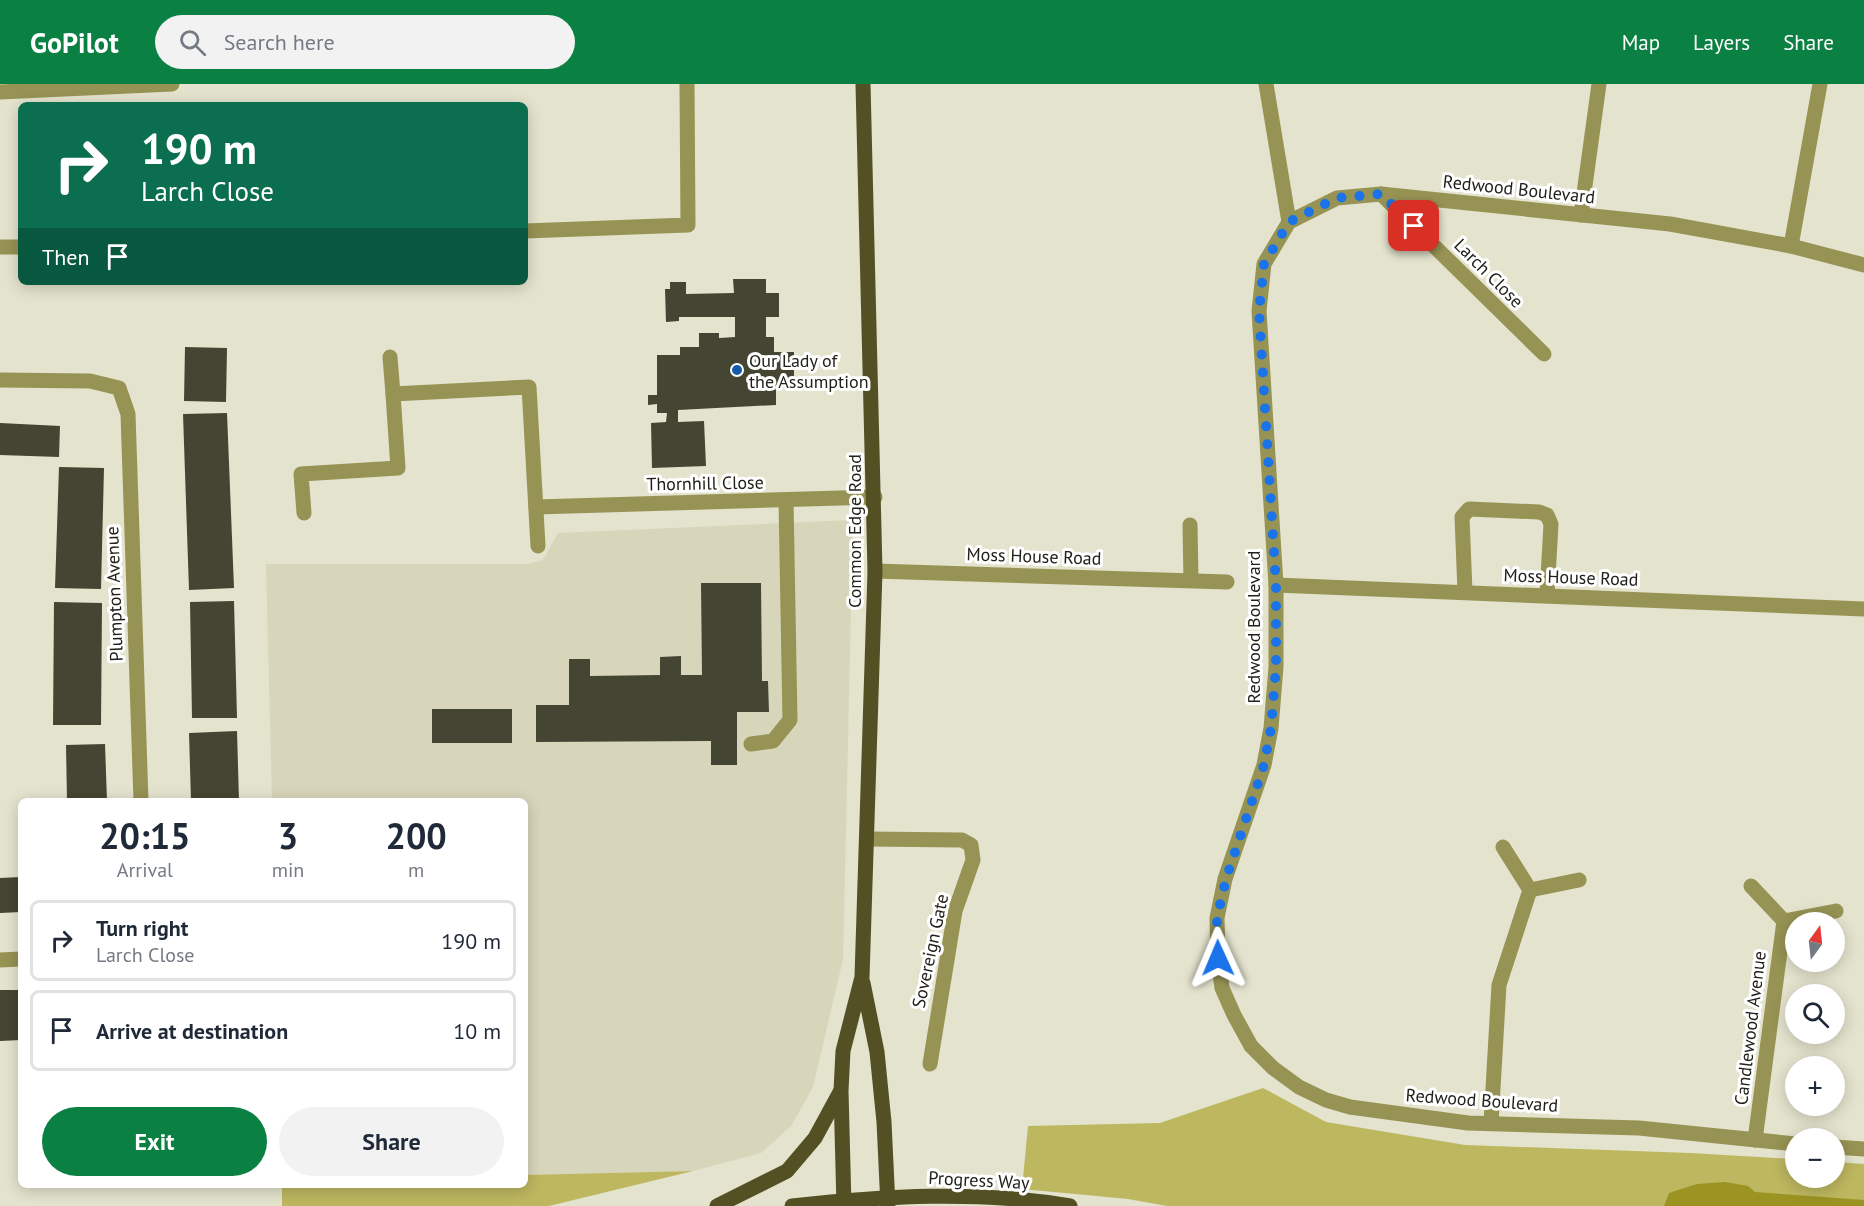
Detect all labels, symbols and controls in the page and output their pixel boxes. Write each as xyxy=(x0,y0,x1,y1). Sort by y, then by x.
search box xyxy=(155,15,575,69)
text: GoPilot xyxy=(30,24,119,61)
icon: search xyxy=(176,26,209,59)
text: Search here xyxy=(224,28,335,56)
text: Map xyxy=(1622,29,1660,56)
text: Layers xyxy=(1693,29,1750,56)
text: Share xyxy=(1783,29,1834,56)
text: 190 m xyxy=(141,121,257,176)
icon: right xyxy=(42,126,120,204)
street label: Redwood Boulevard xyxy=(1442,170,1596,208)
text: Larch Close xyxy=(141,174,274,208)
pin xyxy=(1388,200,1439,251)
icon: arrive xyxy=(1397,209,1430,242)
street label: Larch Close xyxy=(1450,234,1528,312)
icon: arrive xyxy=(101,240,134,273)
text: Then xyxy=(42,243,89,271)
place label: Our Lady of the Assumption xyxy=(749,349,868,393)
marker: Our Lady of the Assumption xyxy=(730,363,744,377)
street label: Common Edge Road xyxy=(843,454,866,608)
street label: Thornhill Close xyxy=(646,470,764,496)
street label: Plumpton Avenue xyxy=(100,526,128,662)
street label: Moss House Road xyxy=(966,542,1102,570)
street label: Redwood Boulevard xyxy=(1242,551,1265,703)
street label: Moss House Road xyxy=(1503,563,1639,591)
text: 20:15 xyxy=(99,812,191,859)
text: 3 xyxy=(278,812,298,859)
text: 200 xyxy=(386,812,447,859)
text: Arrival xyxy=(117,857,173,883)
text: min xyxy=(272,857,304,883)
text: m xyxy=(408,857,424,883)
street label: Sovereign Gate xyxy=(907,892,953,1010)
north arrow xyxy=(1785,912,1845,972)
map controls xyxy=(1785,912,1845,1188)
text: Turn right xyxy=(96,914,188,942)
icon: right xyxy=(45,924,78,957)
position arrow xyxy=(1186,926,1250,990)
text: 190 m xyxy=(441,927,501,955)
text: Larch Close xyxy=(96,942,195,968)
street label: Candlewood Avenue xyxy=(1729,950,1771,1106)
button: search xyxy=(1785,984,1845,1044)
icon: arrive xyxy=(45,1014,78,1047)
text: Arrive at destination xyxy=(96,1017,288,1045)
text: 10 m xyxy=(453,1017,501,1045)
button: + xyxy=(1785,1056,1845,1116)
street label: Redwood Boulevard xyxy=(1405,1083,1559,1117)
button: Exit xyxy=(42,1107,267,1176)
button: Share xyxy=(279,1107,504,1176)
button: − xyxy=(1785,1128,1845,1188)
street label: Progress Way xyxy=(928,1166,1031,1194)

